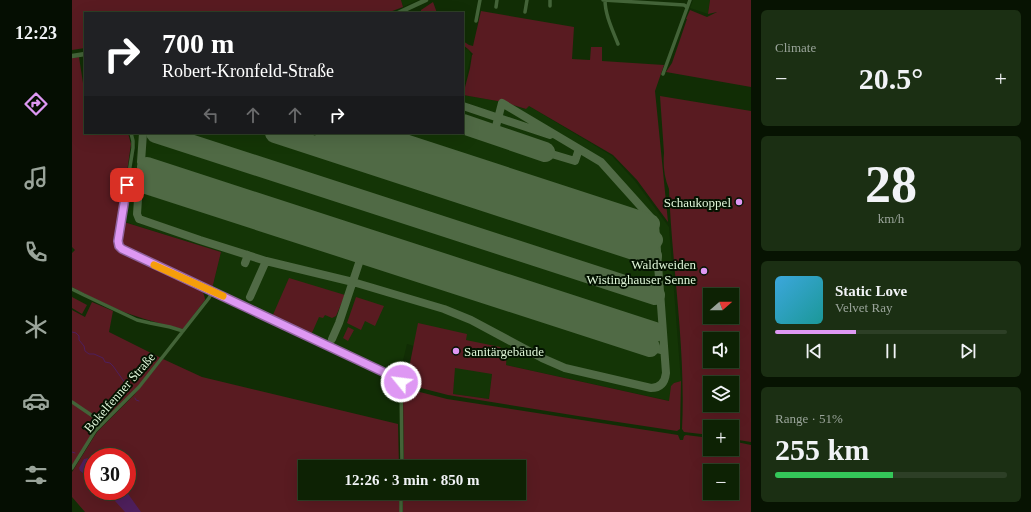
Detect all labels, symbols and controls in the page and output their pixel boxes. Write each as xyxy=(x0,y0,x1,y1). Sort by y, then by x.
text: 12:23 xyxy=(15,23,57,43)
icon: right xyxy=(96,28,148,80)
text: 700 m xyxy=(162,28,234,59)
text: Climate xyxy=(775,40,816,55)
text: Robert-Kronfeld-Straße xyxy=(162,61,334,81)
text: 20.5° xyxy=(859,62,923,95)
text: − xyxy=(775,66,787,91)
text: + xyxy=(995,66,1007,91)
icon: directions xyxy=(22,90,50,118)
icon: left xyxy=(200,104,222,126)
icon: ahead xyxy=(242,104,264,126)
icon: ahead xyxy=(284,104,306,126)
icon: right xyxy=(326,104,348,126)
text: 28 xyxy=(865,156,917,213)
icon: music xyxy=(22,164,50,192)
pin xyxy=(110,168,144,202)
icon: arrive xyxy=(116,174,138,196)
place label: Schaukoppel xyxy=(664,195,731,210)
marker: Schaukoppel xyxy=(734,197,744,207)
text: km/h xyxy=(878,211,904,226)
icon: phone xyxy=(22,238,50,266)
place label: Waldweiden Wistinghauser Senne xyxy=(586,257,696,287)
marker: Waldweiden Wistinghauser Senne xyxy=(699,266,709,276)
text: Static Love xyxy=(835,283,907,299)
north arrow xyxy=(703,288,739,324)
map controls xyxy=(703,288,739,500)
text: Velvet Ray xyxy=(835,300,892,315)
icon: climate xyxy=(22,313,50,341)
button: sound xyxy=(703,332,739,368)
icon: previous xyxy=(803,340,825,362)
icon: pause xyxy=(880,340,902,362)
icon: next xyxy=(957,340,979,362)
place label: Sanitärgebäude xyxy=(464,344,544,359)
marker: Sanitärgebäude xyxy=(451,346,461,356)
street label: Bokelfenner Straße xyxy=(81,349,158,435)
position arrow xyxy=(380,361,422,403)
button: layers xyxy=(703,376,739,412)
icon: car xyxy=(22,387,50,415)
text: Range · 51% xyxy=(775,411,843,426)
button: + xyxy=(703,420,739,456)
text: 255 km xyxy=(775,433,869,466)
speed limit sign: 30 xyxy=(84,448,136,500)
icon: filters xyxy=(22,461,50,489)
button: − xyxy=(703,464,739,500)
text: 12:26 · 3 min · 850 m xyxy=(345,472,480,488)

